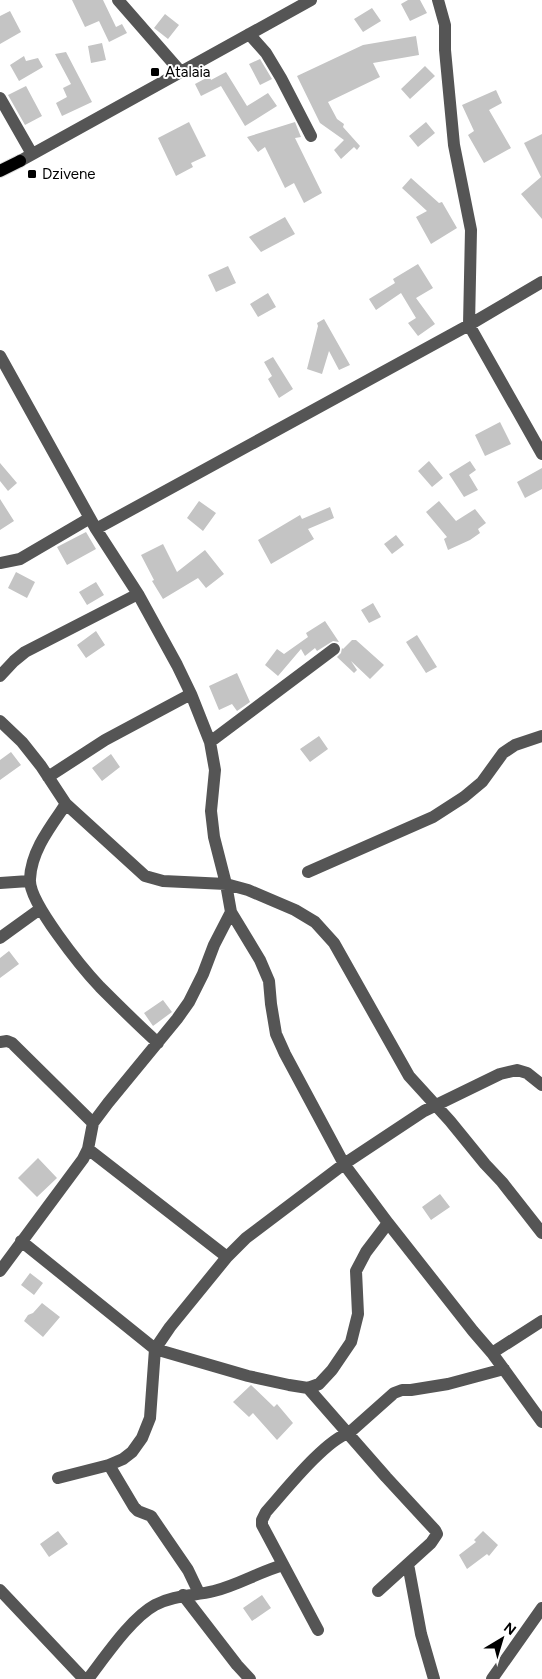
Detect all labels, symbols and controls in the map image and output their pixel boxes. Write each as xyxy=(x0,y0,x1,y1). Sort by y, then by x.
place label: Atalaia xyxy=(165,63,211,81)
marker: Atalaia xyxy=(149,66,161,78)
place label: Dzivene xyxy=(42,165,96,183)
marker: Dzivene xyxy=(26,168,38,180)
north arrow xyxy=(477,1614,527,1664)
text: N xyxy=(500,1619,519,1639)

